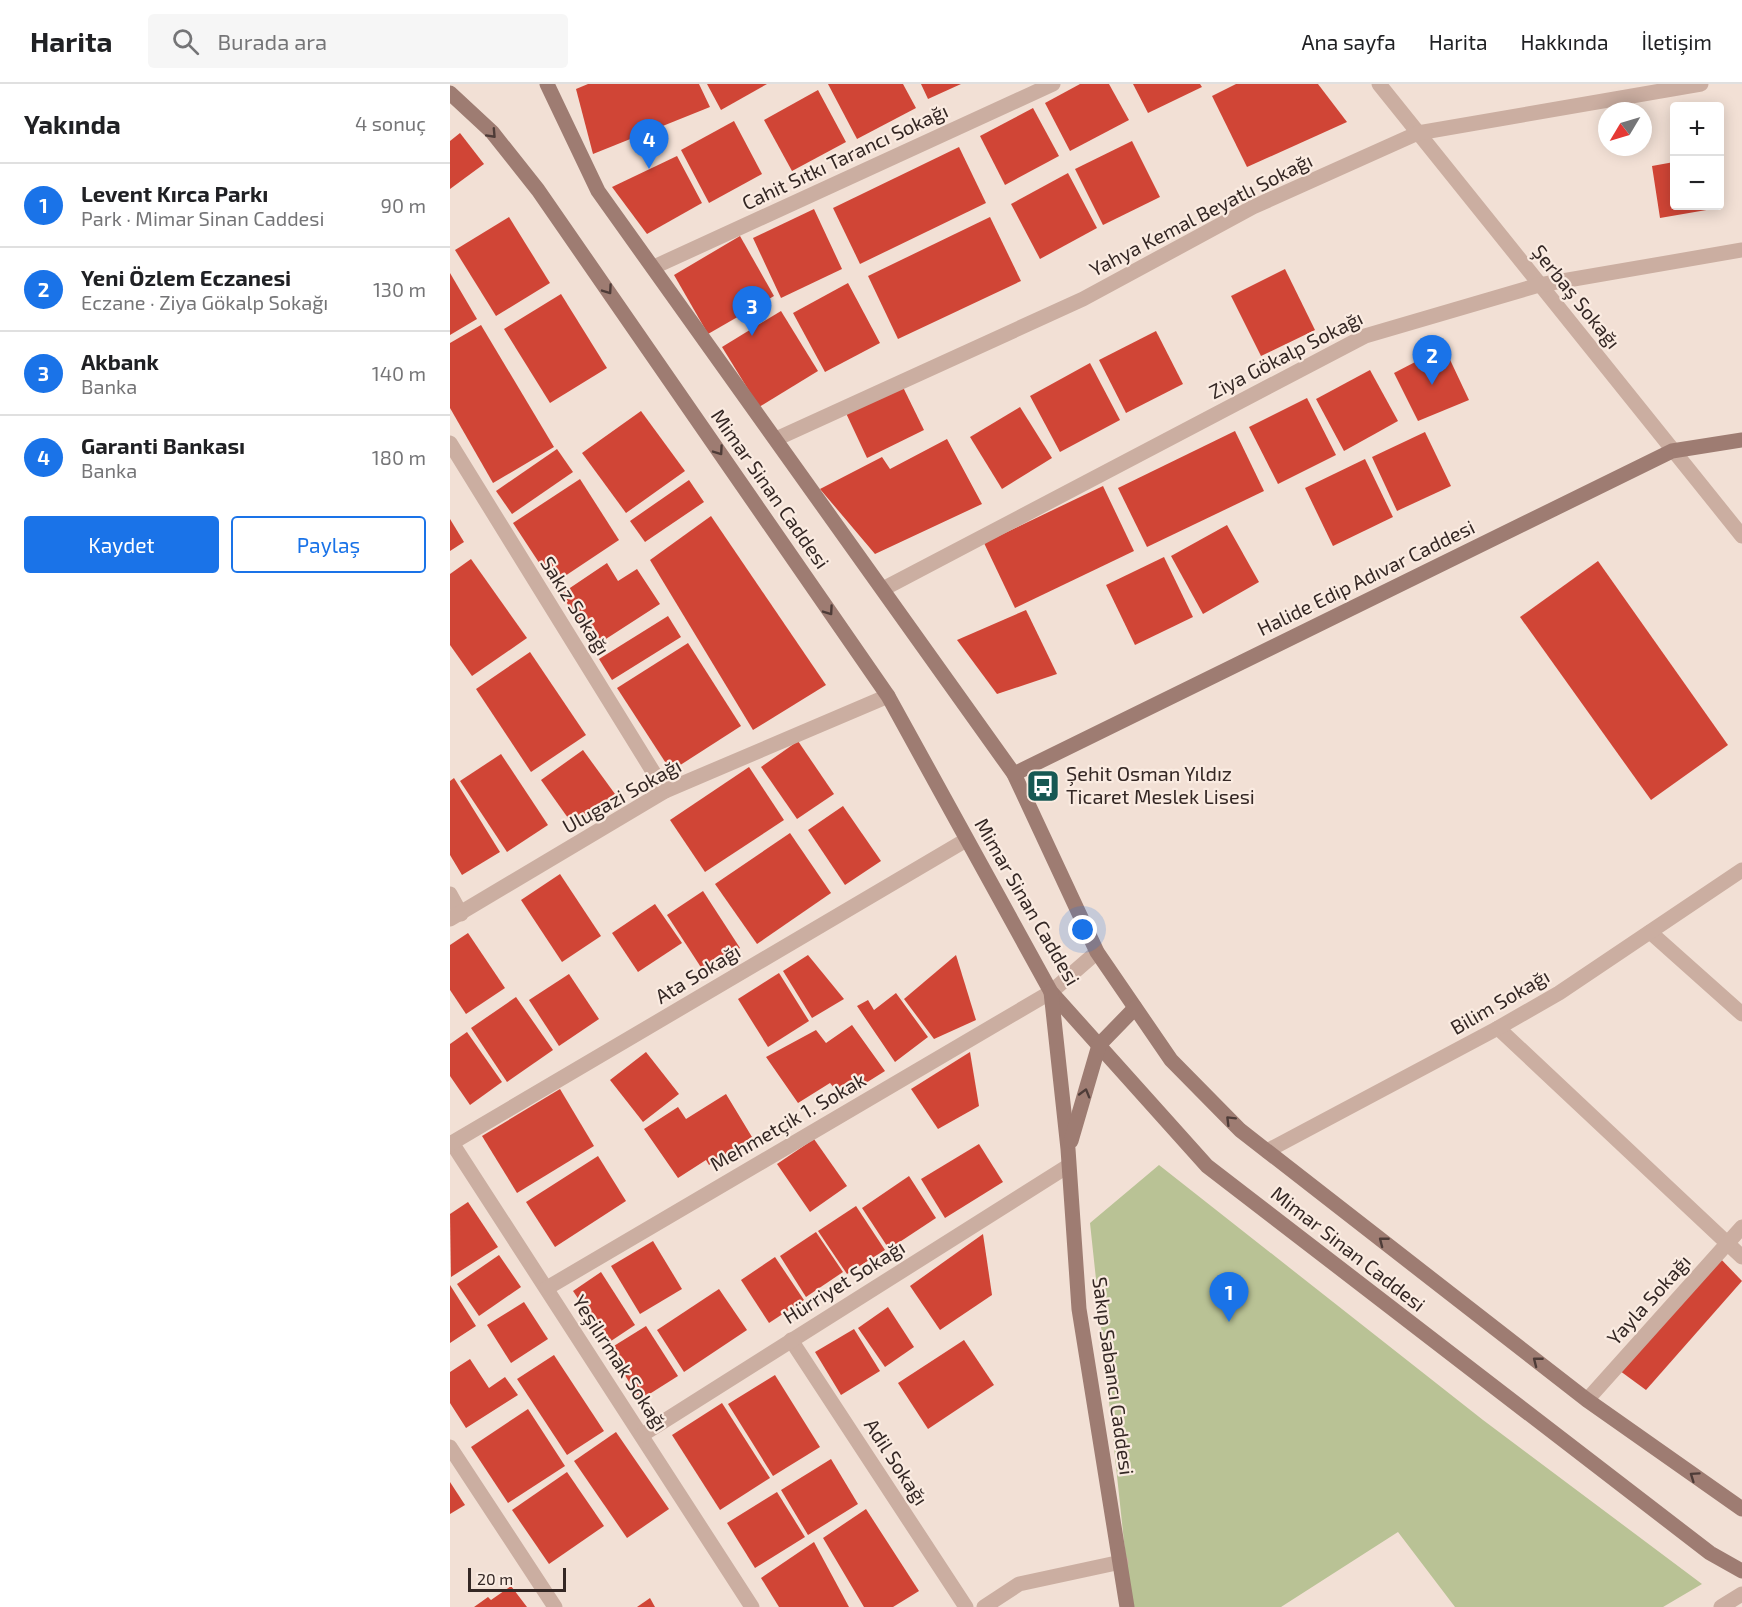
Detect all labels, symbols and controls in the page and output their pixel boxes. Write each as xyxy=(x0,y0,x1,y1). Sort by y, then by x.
search box xyxy=(148,14,568,68)
text: Harita xyxy=(30,24,112,58)
icon: search xyxy=(169,25,202,58)
text: Burada ara xyxy=(217,28,327,54)
text: Ana sayfa xyxy=(1301,29,1396,54)
text: Harita xyxy=(1429,29,1488,54)
text: Hakkında xyxy=(1521,29,1608,54)
text: İletişim xyxy=(1641,29,1712,54)
street label: Cahit Sıtkı Tarancı Sokağı xyxy=(738,98,951,214)
north arrow xyxy=(1598,102,1652,156)
map controls xyxy=(1670,102,1724,210)
button: + xyxy=(1670,102,1724,156)
text: Yakında xyxy=(24,108,121,139)
text: 4 sonuç xyxy=(355,111,426,135)
pin: 4 xyxy=(630,120,668,169)
one-way arrow xyxy=(485,127,496,137)
street label: Yahya Kemal Beyatlı Sokağı xyxy=(1085,147,1316,281)
button: − xyxy=(1670,156,1724,210)
text: Levent Kırca Parkı xyxy=(81,180,268,206)
text: 1 xyxy=(39,193,48,217)
text: 90 m xyxy=(381,193,426,217)
text: Park · Mimar Sinan Caddesi xyxy=(81,206,324,230)
street label: Şerbaş Sokağı xyxy=(1527,240,1626,354)
text: Yeni Özlem Eczanesi xyxy=(81,264,291,290)
text: 2 xyxy=(38,277,49,301)
text: 130 m xyxy=(373,277,426,301)
one-way arrow xyxy=(601,284,612,295)
pin: 3 xyxy=(732,286,772,336)
text: Eczane · Ziya Gökalp Sokağı xyxy=(81,290,328,314)
street label: Ziya Gökalp Sokağı xyxy=(1205,305,1366,403)
pin: 2 xyxy=(1412,336,1452,385)
text: Akbank xyxy=(81,348,159,374)
text: 3 xyxy=(38,361,49,385)
text: 140 m xyxy=(372,361,426,385)
text: Banka xyxy=(81,374,137,398)
street label: Mimar Sinan Caddesi xyxy=(707,404,835,573)
text: Garanti Bankası xyxy=(81,432,245,458)
one-way arrow xyxy=(711,444,722,455)
text: 4 xyxy=(37,445,50,469)
text: 180 m xyxy=(372,445,426,469)
text: Banka xyxy=(81,458,137,482)
street label: Halide Edip Adıvar Caddesi xyxy=(1253,514,1478,640)
button: Kaydet xyxy=(24,516,219,573)
button: Paylaş xyxy=(231,516,426,573)
street label: Sakız Sokağı xyxy=(536,552,616,659)
one-way arrow xyxy=(822,605,833,616)
street label: Ulugazi Sokağı xyxy=(558,753,685,838)
place label: Şehit Osman Yıldız Ticaret Meslek Lisesi xyxy=(1066,761,1255,808)
bus stop icon: Şehit Osman Yıldız Ticaret Meslek Lisesi xyxy=(1025,768,1061,804)
street label: Mimar Sinan Caddesi xyxy=(970,814,1086,989)
your location xyxy=(1068,915,1097,944)
street label: Ata Sokağı xyxy=(651,938,744,1008)
street label: Bilim Sokağı xyxy=(1446,963,1553,1039)
street label: Mehmetçik 1. Sokak xyxy=(705,1067,870,1176)
one-way arrow xyxy=(1077,1088,1090,1098)
one-way arrow xyxy=(1226,1116,1237,1126)
street label: Mimar Sinan Caddesi xyxy=(1267,1181,1431,1316)
street label: Hürriyet Sokağı xyxy=(778,1234,909,1328)
one-way arrow xyxy=(1379,1237,1390,1248)
street label: Yayla Sokağı xyxy=(1602,1249,1695,1349)
pin: 1 xyxy=(1210,1272,1248,1322)
street label: Sakıp Sabancı Caddesi xyxy=(1088,1275,1140,1477)
street label: Yeşilırmak Sokağı xyxy=(567,1290,674,1436)
one-way arrow xyxy=(1532,1357,1543,1368)
street label: Adil Sokağı xyxy=(860,1414,934,1509)
one-way arrow xyxy=(1690,1472,1701,1483)
scale bar xyxy=(468,1565,566,1592)
text: 20 m xyxy=(477,1569,513,1588)

